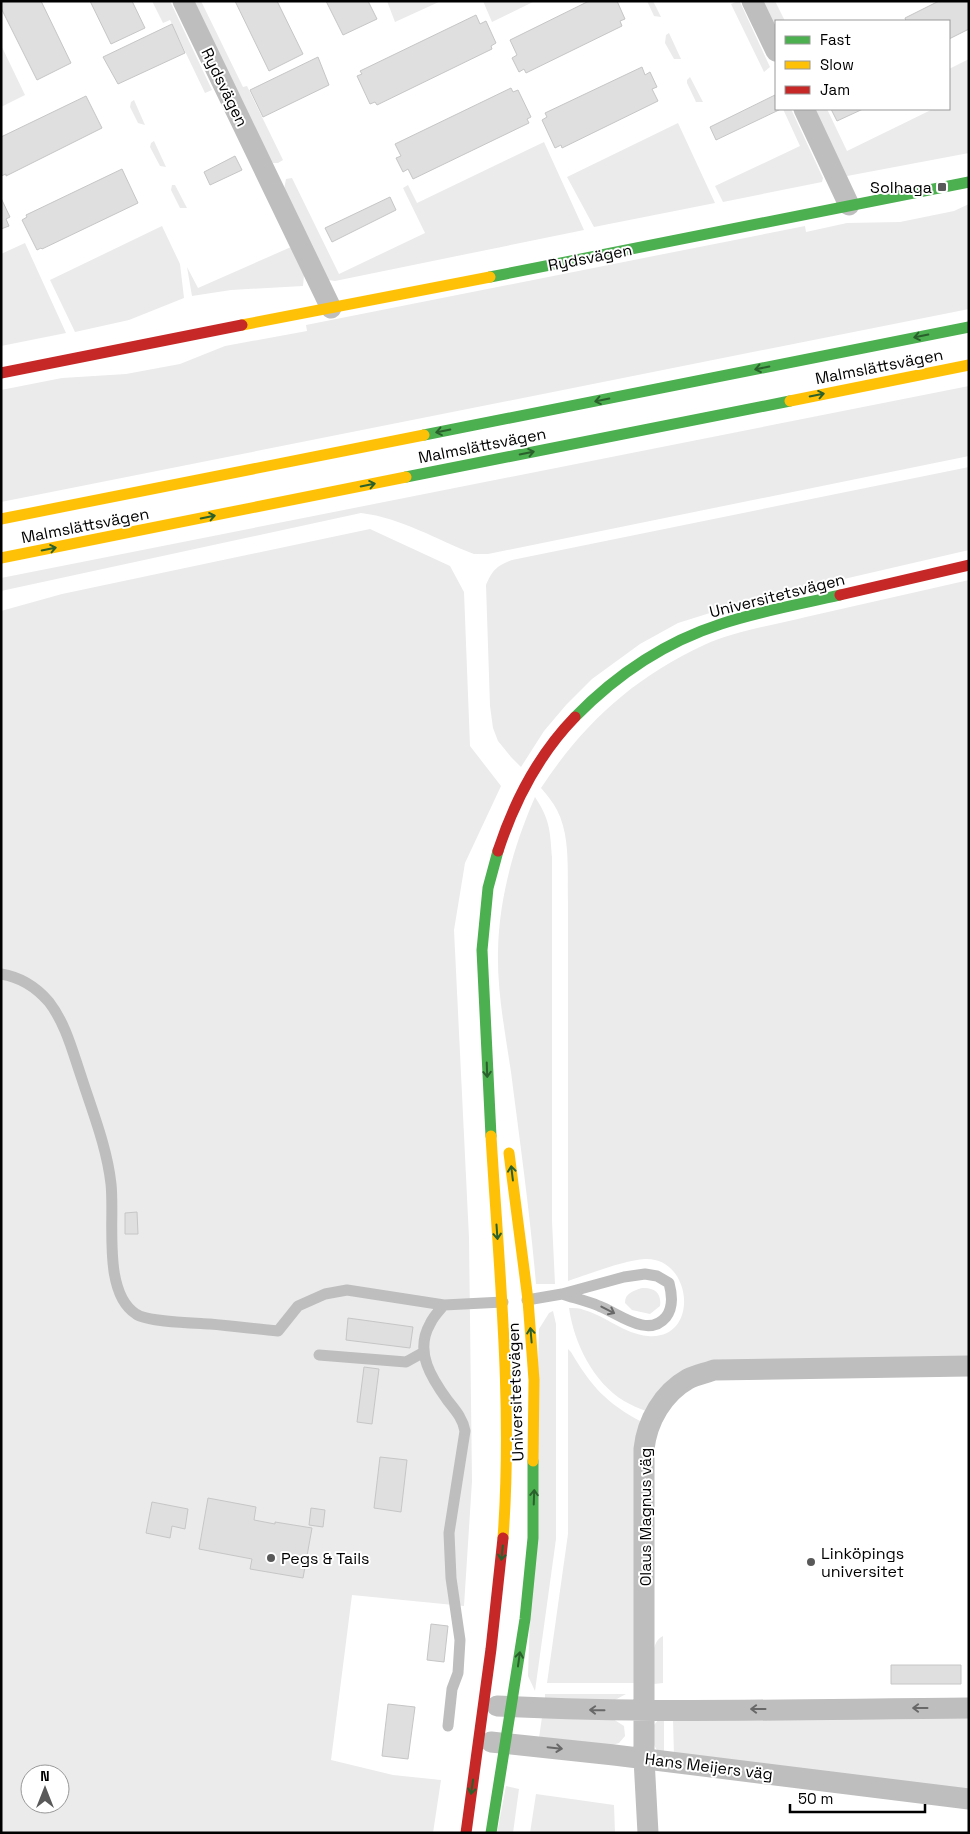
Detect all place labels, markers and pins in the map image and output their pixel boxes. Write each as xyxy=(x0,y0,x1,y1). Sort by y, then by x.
place label: Solhaga xyxy=(870,177,932,198)
marker: Solhaga xyxy=(936,181,948,193)
place label: Linköpings universitet xyxy=(821,1543,904,1582)
place label: Pegs & Tails xyxy=(281,1548,370,1569)
marker: Pegs & Tails xyxy=(265,1552,277,1564)
marker: Linköpings universitet xyxy=(805,1556,817,1568)

